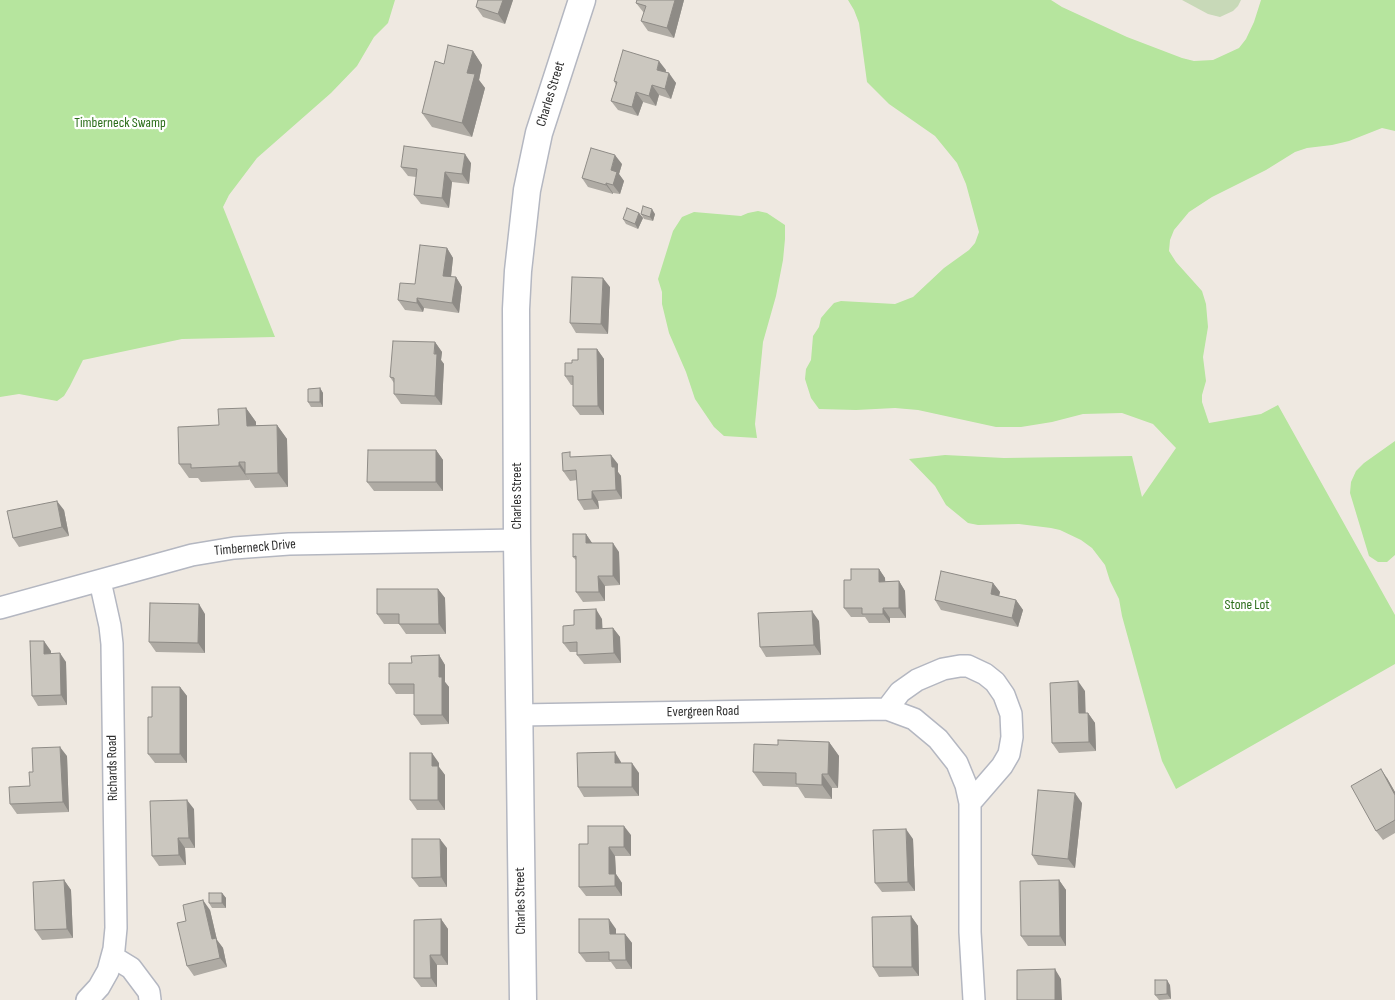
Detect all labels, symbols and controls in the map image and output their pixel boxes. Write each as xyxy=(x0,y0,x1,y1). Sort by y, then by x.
street label: Charles Street xyxy=(533,59,569,129)
park label: Timberneck Swamp xyxy=(74,115,166,131)
street label: Charles Street xyxy=(509,462,525,530)
street label: Timberneck Drive xyxy=(213,536,297,560)
park label: Stone Lot xyxy=(1225,597,1269,613)
street label: Evergreen Road xyxy=(667,703,739,721)
street label: Richards Road xyxy=(104,735,122,801)
street label: Charles Street xyxy=(512,867,530,935)

